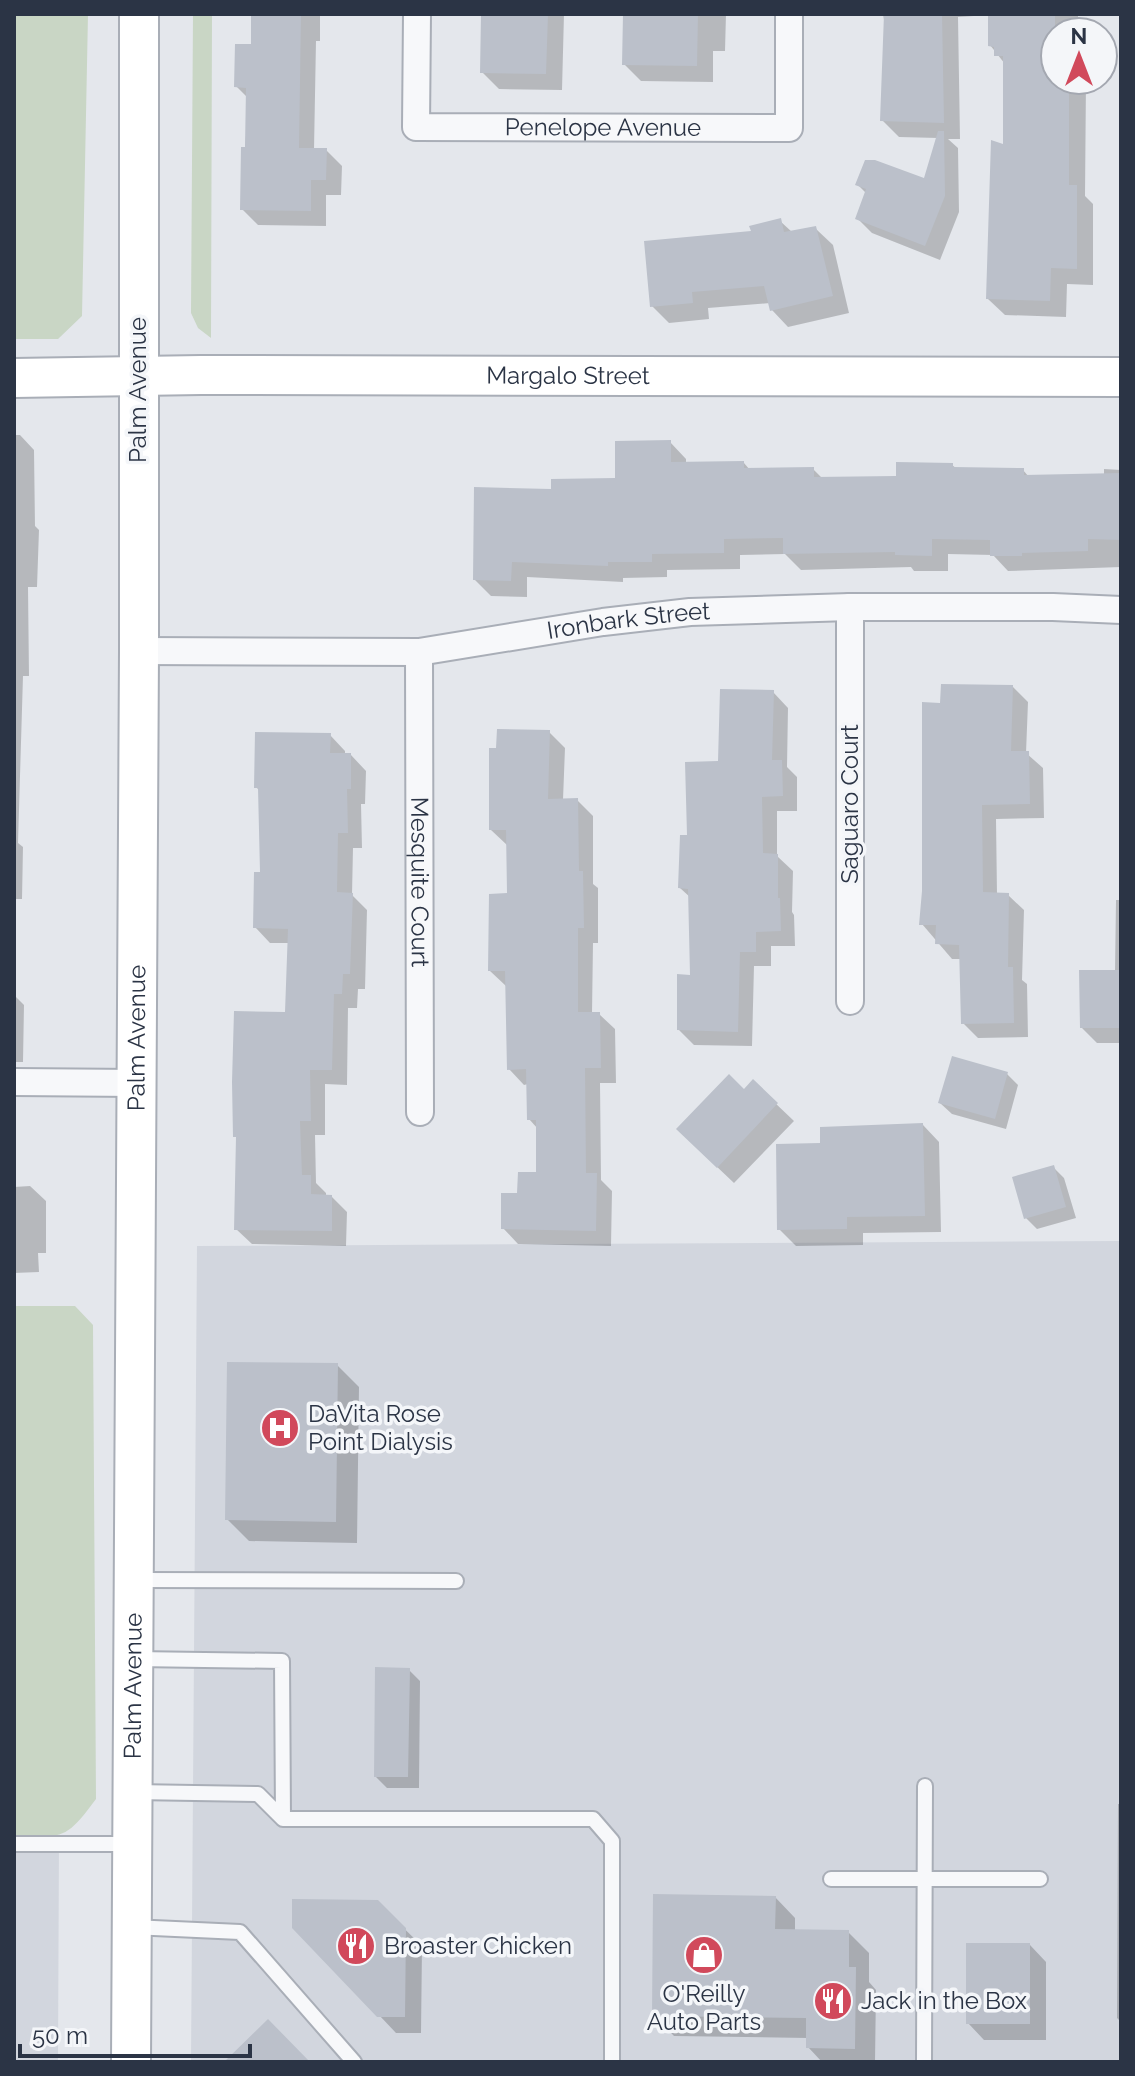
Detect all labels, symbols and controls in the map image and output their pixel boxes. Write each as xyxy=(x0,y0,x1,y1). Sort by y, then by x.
north arrow xyxy=(1039,16,1119,96)
text: N xyxy=(1071,23,1087,49)
street label: Penelope Avenue xyxy=(505,112,701,142)
street label: Palm Avenue xyxy=(123,317,152,463)
street label: Margalo Street xyxy=(486,361,650,390)
street label: Ironbark Street xyxy=(545,596,710,645)
street label: Saguaro Court xyxy=(835,724,864,884)
street label: Mesquite Court xyxy=(405,797,435,967)
street label: Palm Avenue xyxy=(121,965,151,1111)
place label: DaVita Rose Point Dialysis xyxy=(308,1399,453,1456)
hospital icon: DaVita Rose Point Dialysis xyxy=(259,1407,301,1449)
street label: Palm Avenue xyxy=(118,1613,148,1759)
restaurant icon: Broaster Chicken xyxy=(335,1925,377,1967)
place label: Broaster Chicken xyxy=(384,1931,572,1960)
shop icon: O'Reilly Auto Parts xyxy=(683,1934,725,1976)
place label: O'Reilly Auto Parts xyxy=(647,1979,761,2036)
restaurant icon: Jack in the Box xyxy=(812,1980,854,2022)
place label: Jack in the Box xyxy=(861,1986,1027,2015)
scale bar xyxy=(20,2008,250,2058)
text: 50 m xyxy=(32,2021,88,2050)

